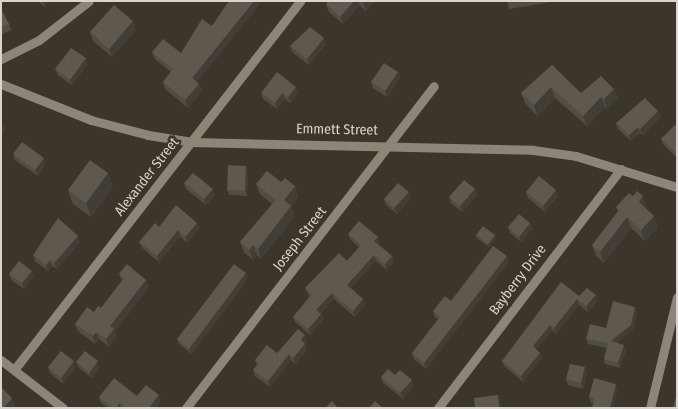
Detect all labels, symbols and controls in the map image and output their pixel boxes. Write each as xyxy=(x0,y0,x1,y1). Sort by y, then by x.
street label: Emmett Street xyxy=(296,121,378,139)
street label: Alexander Street xyxy=(111,134,183,220)
street label: Joseph Street xyxy=(270,204,330,274)
street label: Bayberry Drive xyxy=(486,241,550,319)

